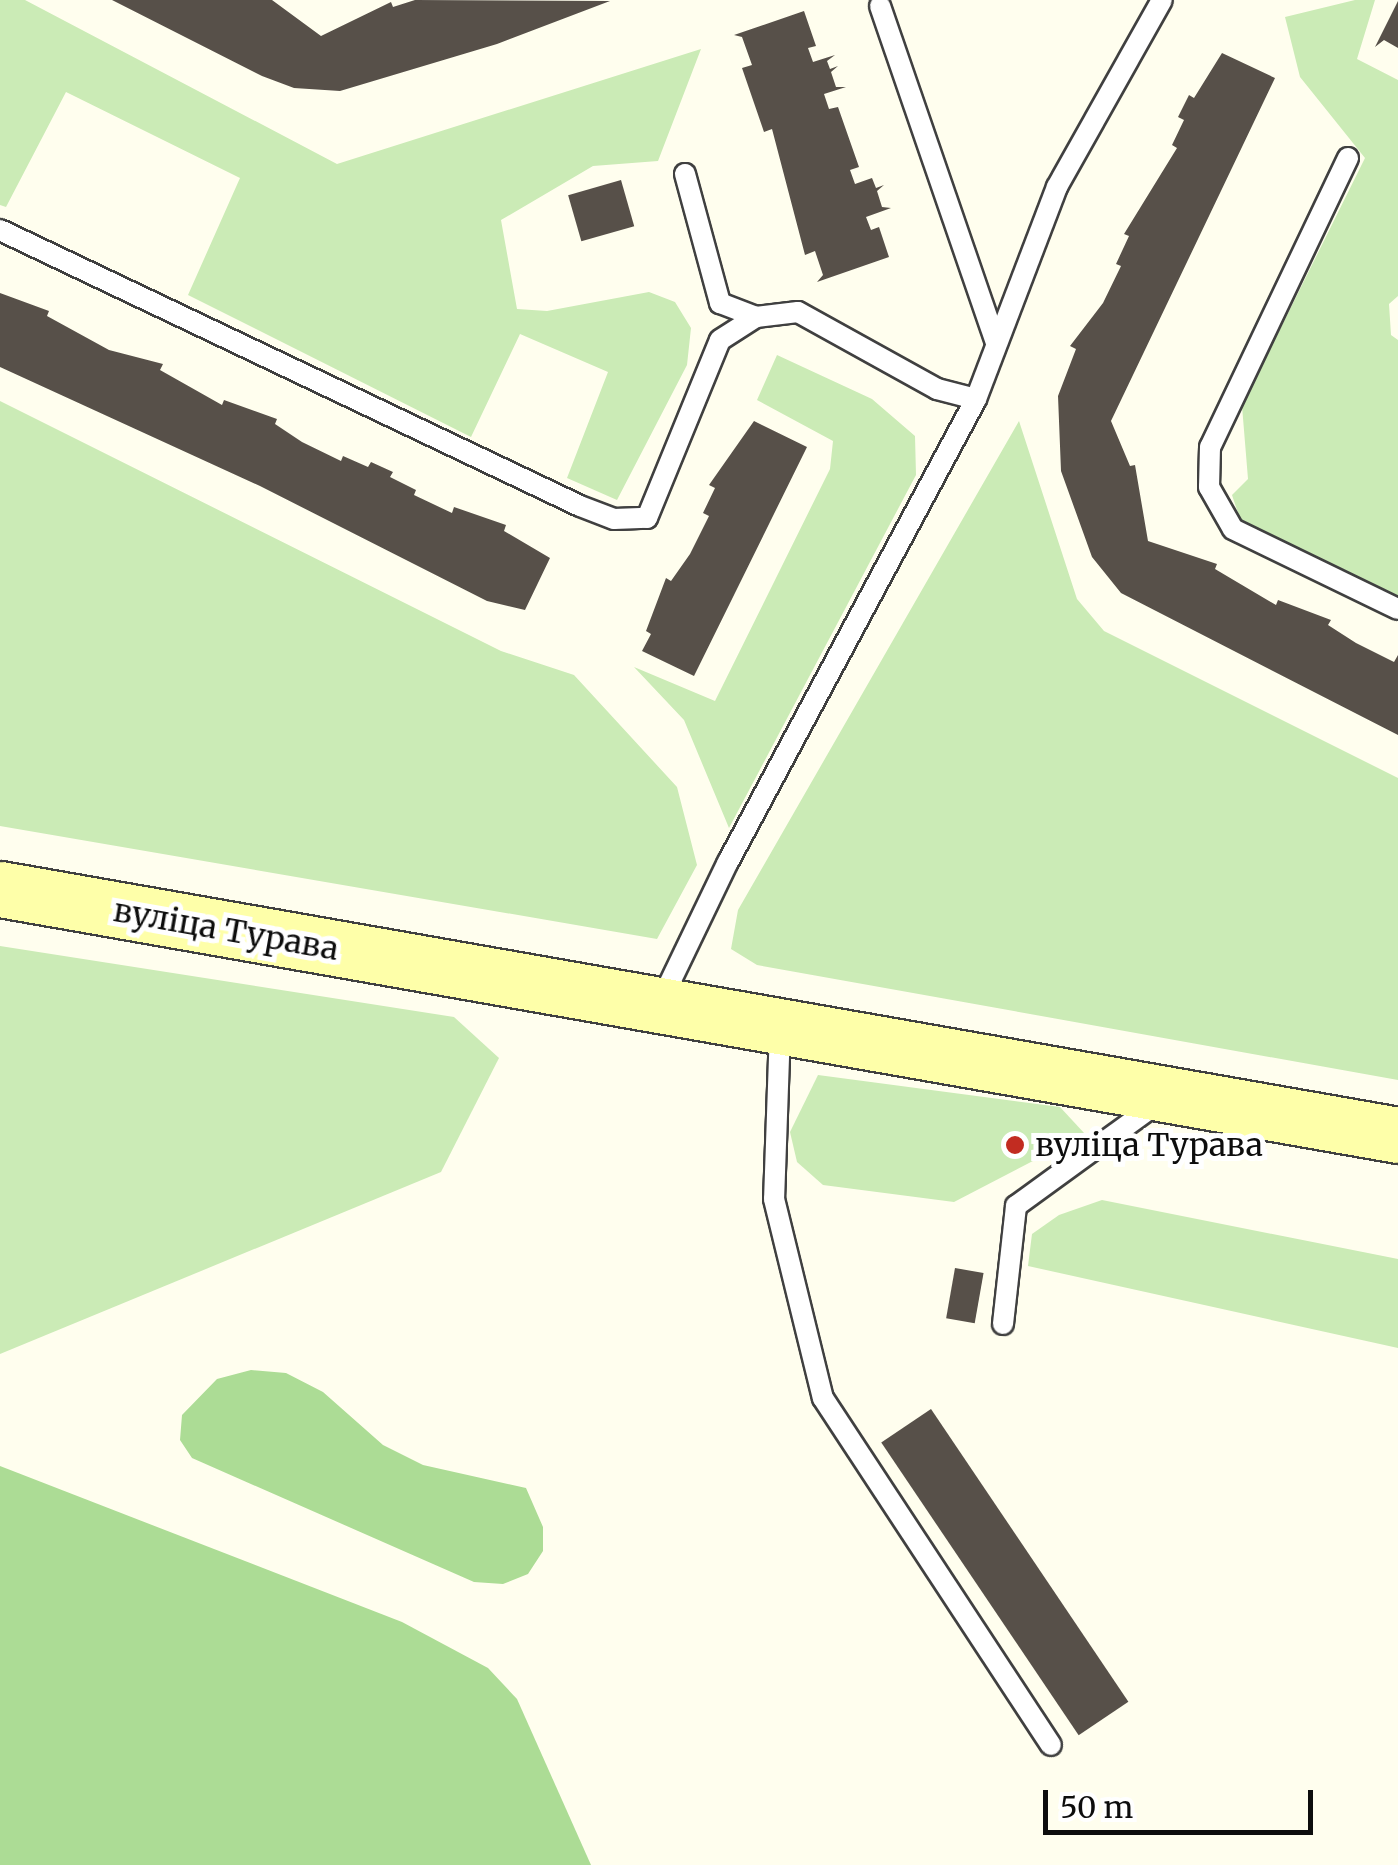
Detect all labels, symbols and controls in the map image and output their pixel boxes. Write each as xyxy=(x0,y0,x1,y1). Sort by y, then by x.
street label: вуліца Турава xyxy=(110,891,342,969)
place label: вуліца Турава xyxy=(1035,1126,1263,1164)
marker: вуліца Турава xyxy=(1004,1134,1026,1156)
scale bar xyxy=(1048,1770,1318,1832)
text: 50 m xyxy=(1060,1788,1133,1826)

